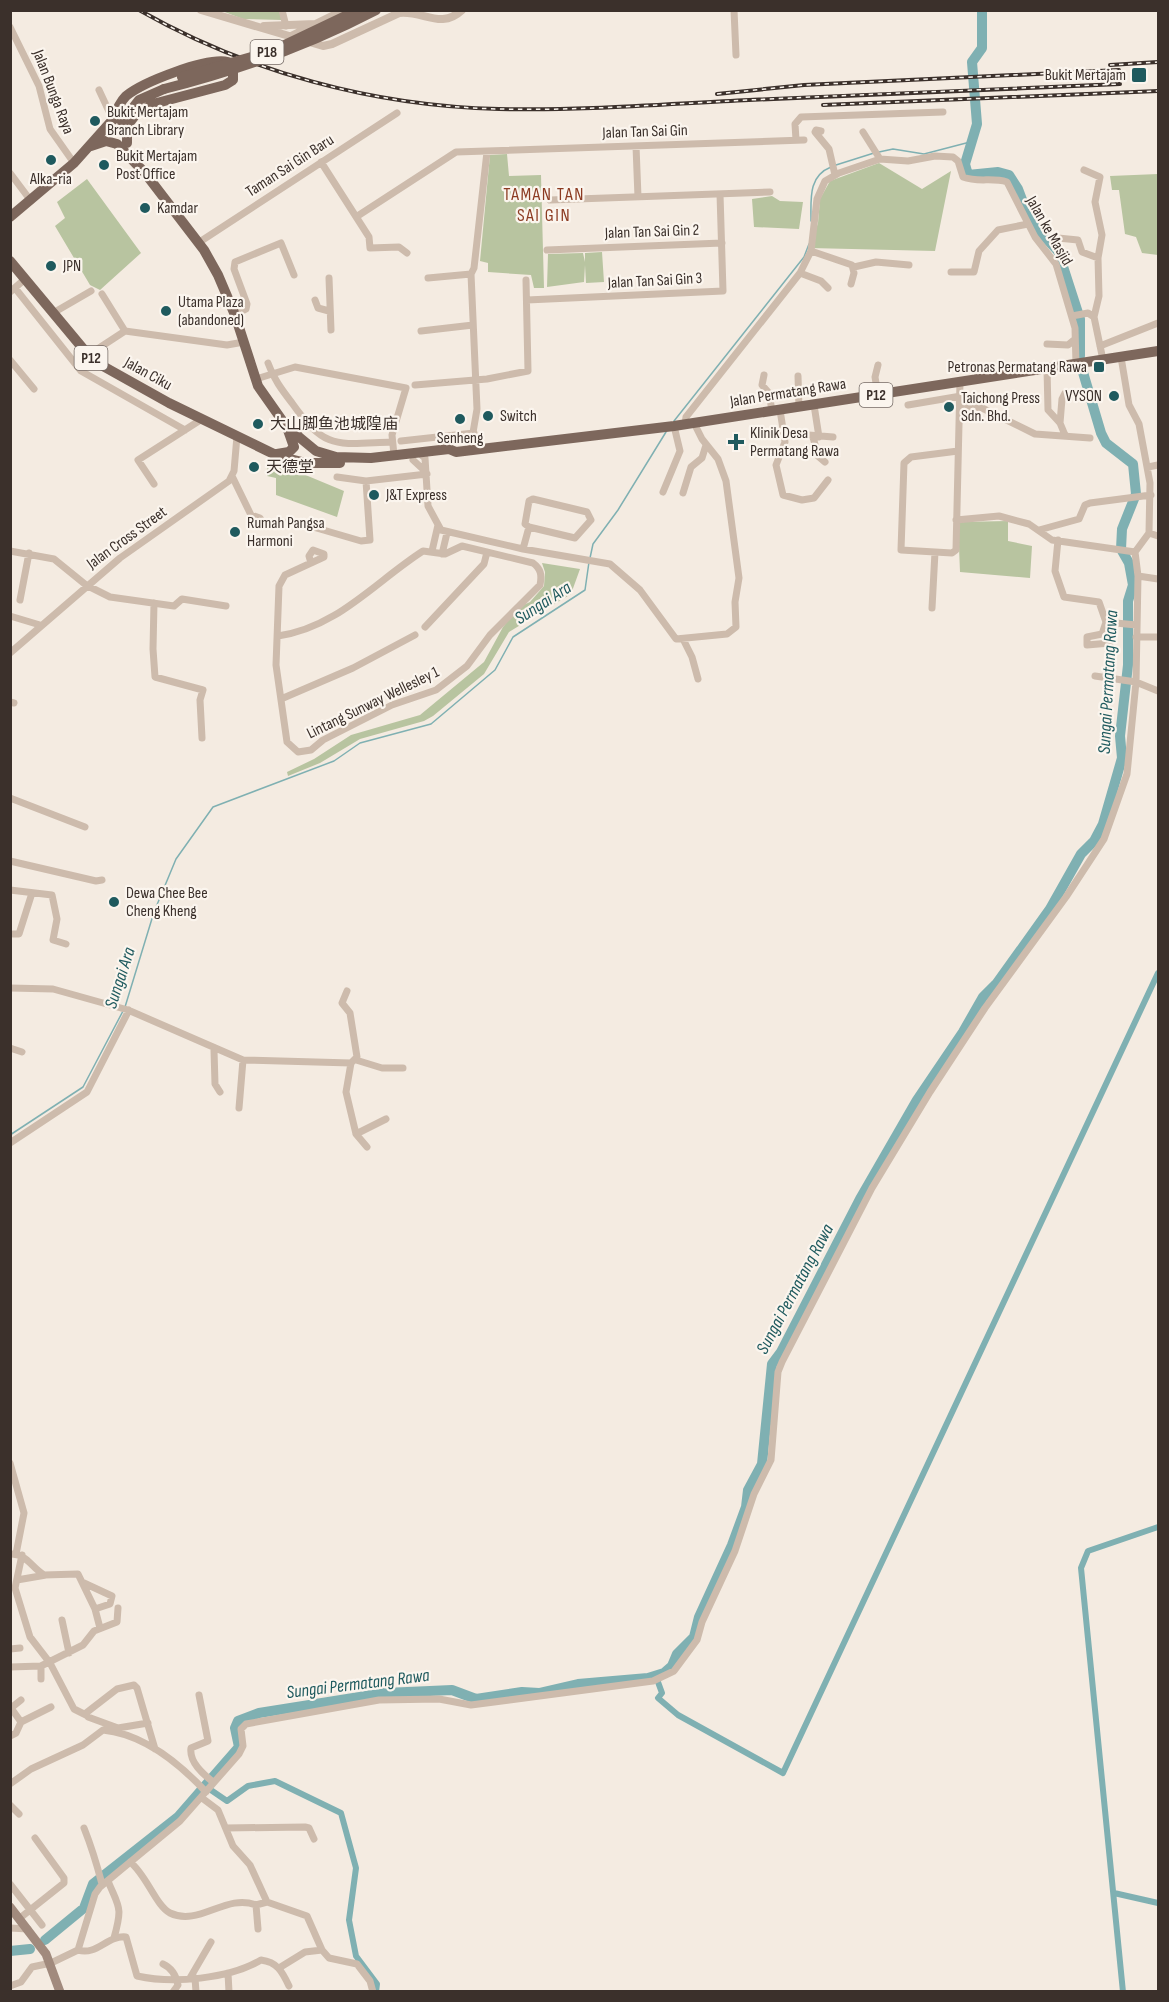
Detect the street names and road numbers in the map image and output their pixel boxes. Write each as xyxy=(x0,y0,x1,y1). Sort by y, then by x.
road number: P18 xyxy=(250,40,284,64)
street label: Jalan Bunga Raya xyxy=(28,46,78,137)
street label: Jalan Tan Sai Gin xyxy=(601,121,688,143)
street label: Taman Sai Gin Baru xyxy=(242,131,338,201)
street label: Jalan ke Masjid xyxy=(1021,192,1076,269)
street label: Jalan Tan Sai Gin 2 xyxy=(603,221,700,243)
street label: Jalan Tan Sai Gin 3 xyxy=(606,269,703,293)
road number: P12 xyxy=(74,346,107,370)
street label: Jalan Ciku xyxy=(120,353,175,395)
street label: Jalan Permatang Rawa xyxy=(728,374,847,412)
road number: P12 xyxy=(860,383,892,407)
street label: Jalan Cross Street xyxy=(82,503,171,574)
street label: Lintang Sunway Wellesley 1 xyxy=(304,663,443,743)

